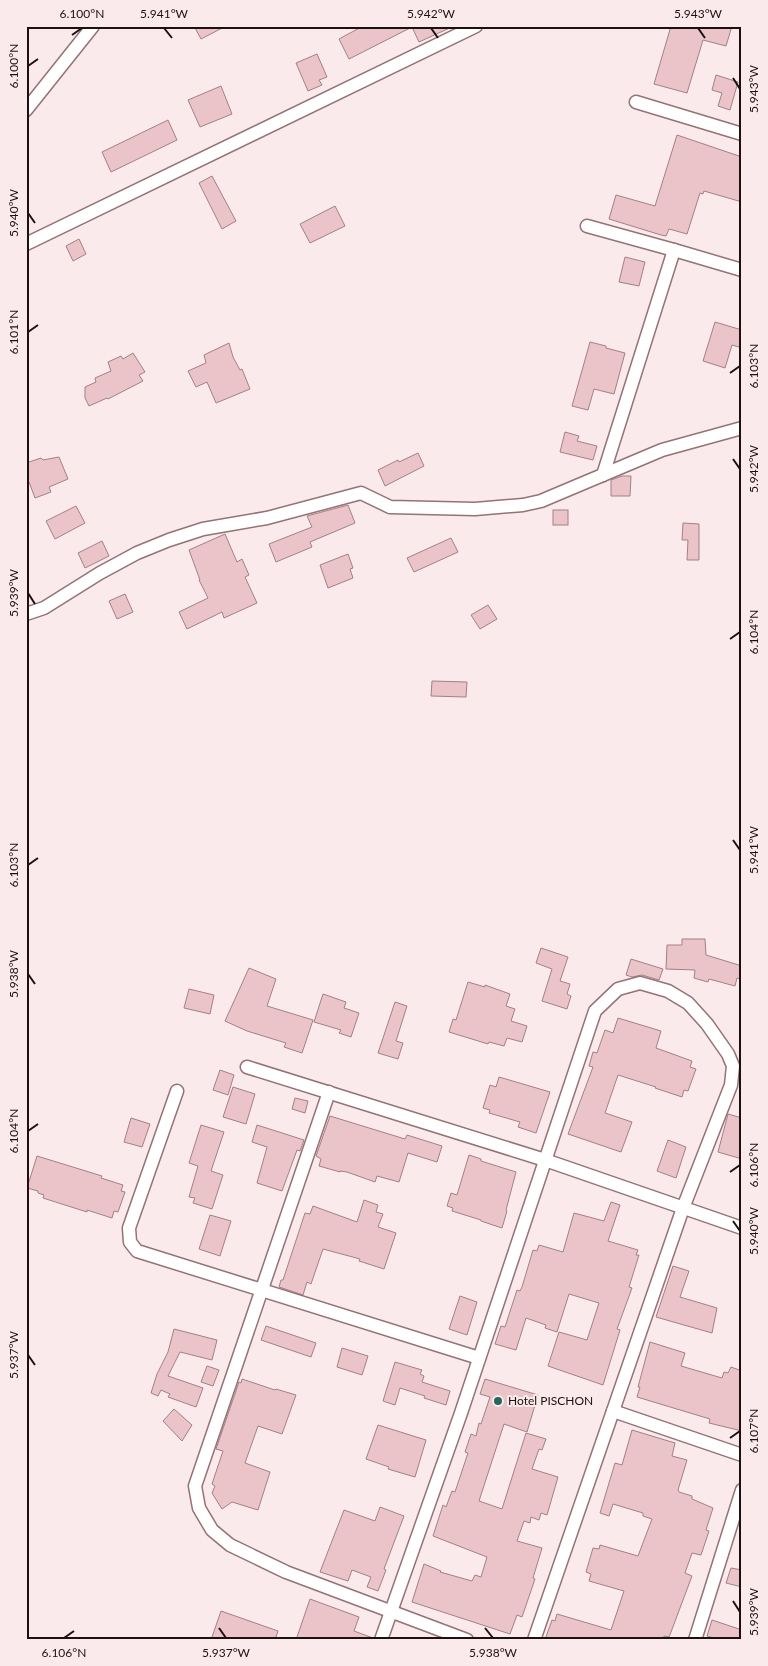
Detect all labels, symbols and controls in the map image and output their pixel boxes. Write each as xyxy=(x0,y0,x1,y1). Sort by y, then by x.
text: 6.100°N xyxy=(60,6,104,21)
text: 5.941°W xyxy=(140,6,189,21)
text: 5.942°W xyxy=(407,6,456,21)
text: 5.943°W xyxy=(674,6,723,21)
text: 6.100°N xyxy=(6,44,21,88)
text: 5.943°W xyxy=(746,64,761,113)
text: 5.940°W xyxy=(6,188,21,237)
text: 6.101°N xyxy=(6,310,21,354)
text: 6.103°N xyxy=(746,344,761,388)
text: 5.942°W xyxy=(746,444,761,493)
text: 5.939°W xyxy=(6,568,21,617)
text: 6.104°N xyxy=(746,610,761,654)
text: 5.941°W xyxy=(746,825,761,874)
text: 6.103°N xyxy=(6,843,21,887)
text: 5.938°W xyxy=(6,949,21,998)
text: 6.104°N xyxy=(6,1109,21,1153)
text: 6.106°N xyxy=(746,1143,761,1187)
text: 5.940°W xyxy=(746,1206,761,1255)
text: 5.937°W xyxy=(6,1330,21,1379)
place label: Hotel PISCHON xyxy=(508,1393,593,1408)
marker: Hotel PISCHON xyxy=(492,1395,504,1407)
text: 6.107°N xyxy=(746,1409,761,1453)
text: 5.939°W xyxy=(746,1587,761,1636)
text: 6.106°N xyxy=(42,1645,86,1660)
text: 5.937°W xyxy=(202,1645,251,1660)
text: 5.938°W xyxy=(469,1645,518,1660)

